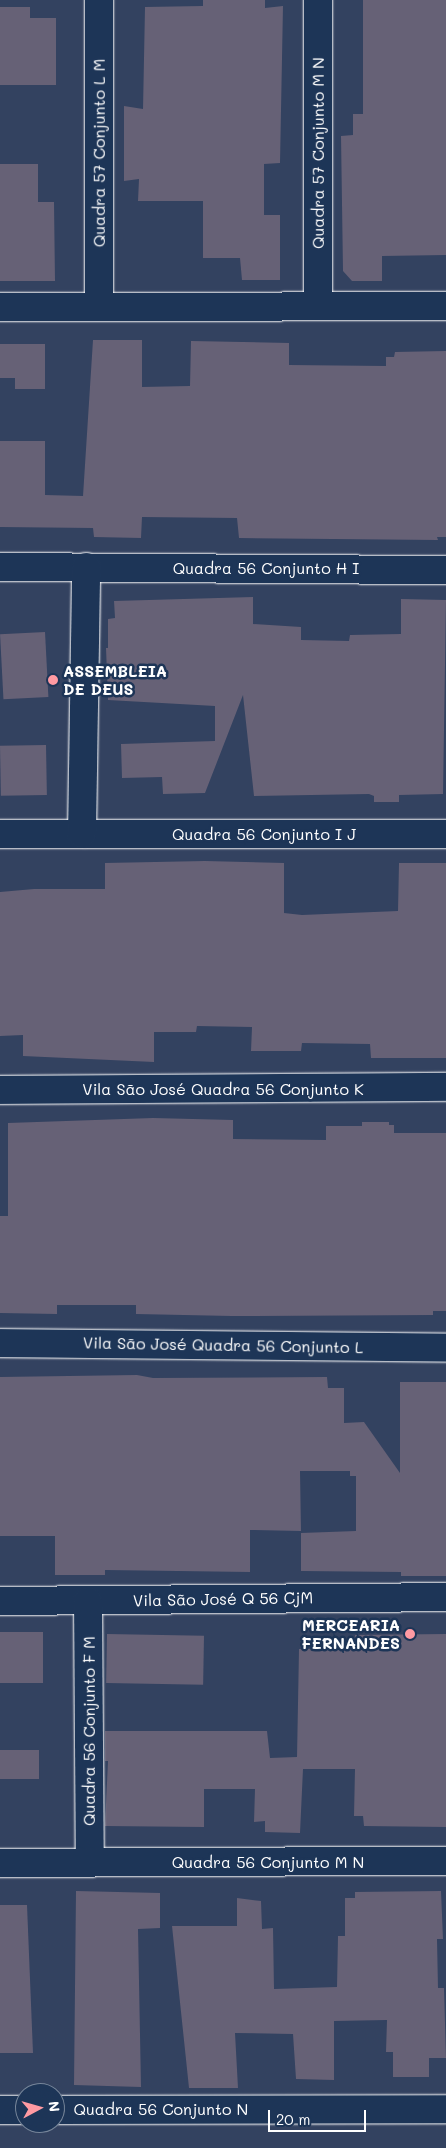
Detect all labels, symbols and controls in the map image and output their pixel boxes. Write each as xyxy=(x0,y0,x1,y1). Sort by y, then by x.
street label: Quadra 57 Conjunto M N xyxy=(308,57,328,249)
street label: Quadra 57 Conjunto L M xyxy=(89,59,109,247)
street label: Quadra 56 Conjunto H I xyxy=(173,558,359,578)
place label: ASSEMBLEIA DE DEUS xyxy=(63,661,167,699)
marker: ASSEMBLEIA DE DEUS xyxy=(47,674,59,686)
street label: Quadra 56 Conjunto I J xyxy=(172,824,356,844)
street label: Vila São José Quadra 56 Conjunto K xyxy=(82,1079,364,1099)
street label: Vila São José Quadra 56 Conjunto L xyxy=(83,1333,363,1357)
street label: Vila São José Q 56 CjM xyxy=(133,1588,313,1610)
place label: MERCEARIA FERNANDES xyxy=(301,1615,400,1653)
marker: MERCEARIA FERNANDES xyxy=(404,1628,416,1640)
street label: Quadra 56 Conjunto F M xyxy=(79,1636,99,1826)
street label: Quadra 56 Conjunto M N xyxy=(172,1852,364,1872)
north arrow xyxy=(15,2083,65,2133)
street label: Quadra 56 Conjunto N xyxy=(74,2099,248,2119)
text: N xyxy=(44,2100,64,2113)
scale bar xyxy=(271,2100,368,2132)
text: 20 m xyxy=(276,2109,310,2129)

